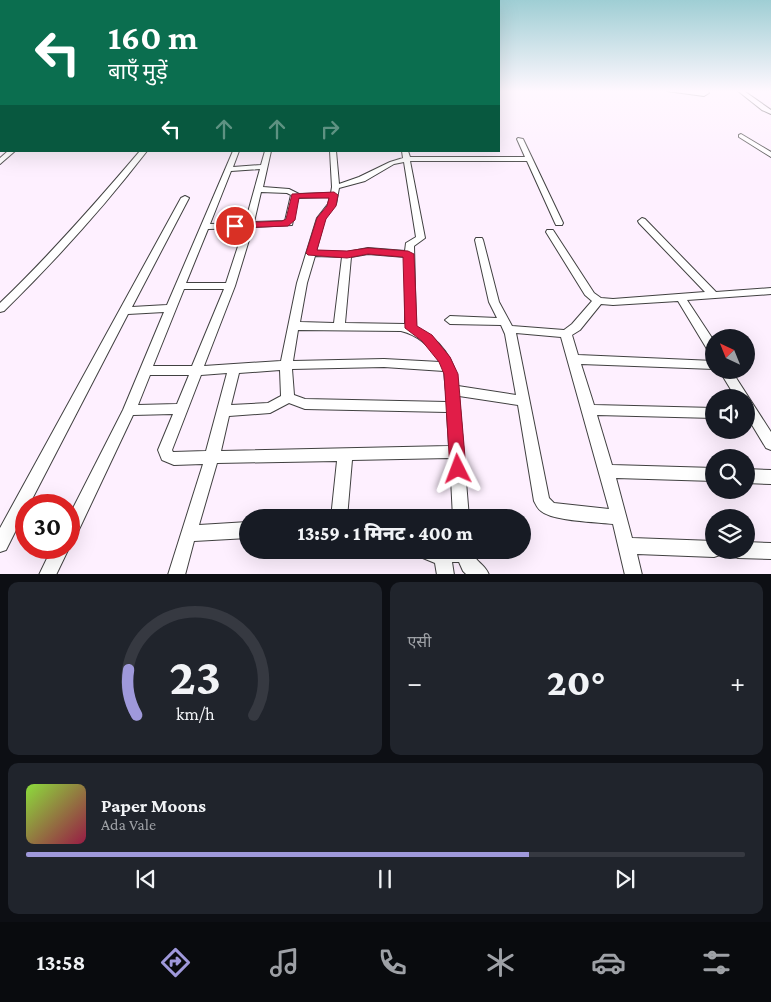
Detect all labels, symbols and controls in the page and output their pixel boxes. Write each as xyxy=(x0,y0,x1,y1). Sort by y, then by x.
text: 160 m xyxy=(108,18,198,57)
icon: left xyxy=(25,20,90,85)
text: बाएँ मुड़ें xyxy=(108,59,167,84)
icon: left xyxy=(157,115,185,143)
icon: ahead xyxy=(210,115,238,143)
icon: ahead xyxy=(263,115,291,143)
icon: right xyxy=(316,115,344,143)
pin xyxy=(214,205,256,247)
icon: arrive xyxy=(221,212,249,240)
north arrow xyxy=(705,329,755,379)
map controls xyxy=(705,329,755,559)
button: sound xyxy=(705,389,755,439)
position arrow xyxy=(431,442,483,494)
button: search xyxy=(705,449,755,499)
speed limit sign: 30 xyxy=(15,494,80,559)
button: layers xyxy=(705,509,755,559)
text: 13:59 · 1 मिनट · 400 m xyxy=(297,523,473,544)
text: एसी xyxy=(408,633,431,650)
text: 23 xyxy=(169,647,221,705)
text: 20° xyxy=(547,661,606,703)
text: − xyxy=(408,667,422,698)
text: + xyxy=(730,667,745,698)
text: km/h xyxy=(175,704,214,724)
text: Paper Moons xyxy=(101,795,206,816)
text: Ada Vale xyxy=(101,816,156,833)
icon: previous xyxy=(132,865,160,893)
icon: pause xyxy=(371,865,399,893)
icon: next xyxy=(611,865,639,893)
icon: directions xyxy=(158,945,193,980)
icon: music xyxy=(267,945,302,980)
icon: phone xyxy=(375,945,410,980)
icon: climate xyxy=(483,945,518,980)
icon: car xyxy=(591,945,626,980)
icon: filters xyxy=(699,945,734,980)
text: 13:58 xyxy=(37,950,85,975)

